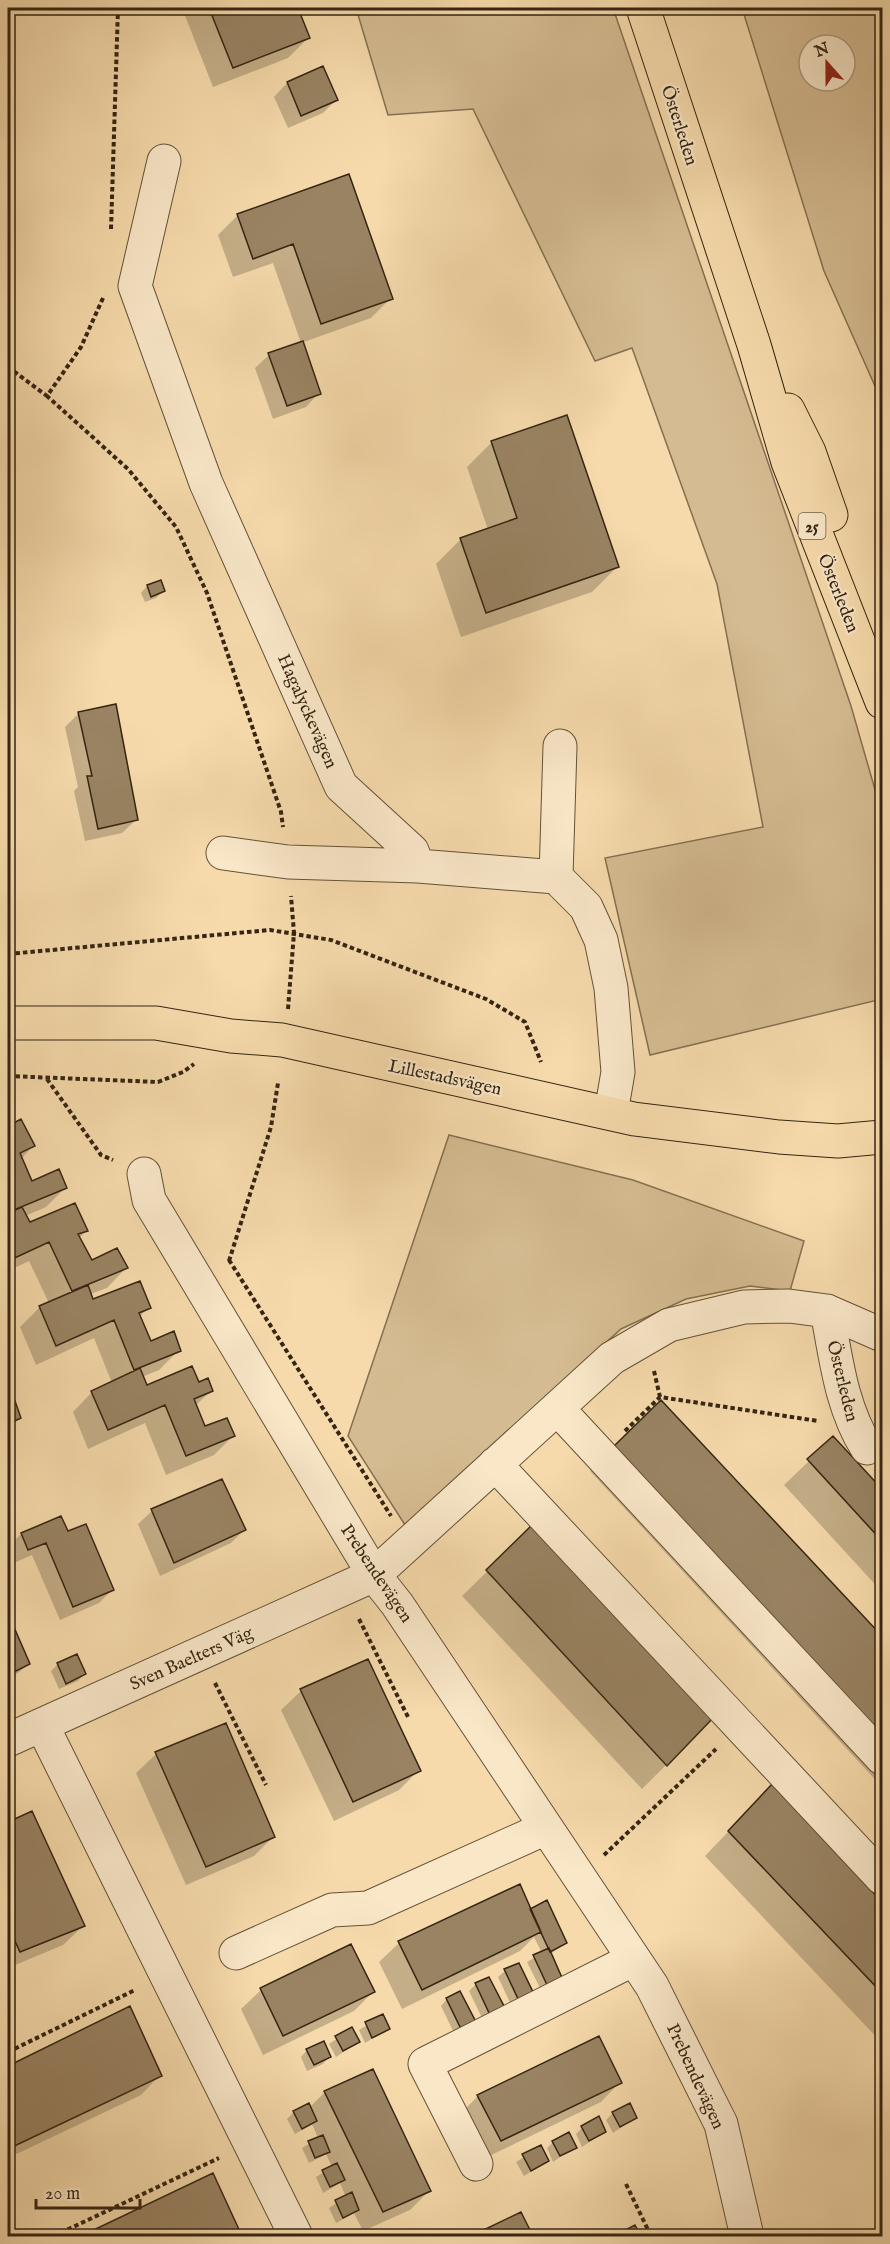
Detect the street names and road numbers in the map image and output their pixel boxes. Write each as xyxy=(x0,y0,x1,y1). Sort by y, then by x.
street label: Österleden xyxy=(655,82,703,169)
road number: 25 xyxy=(798,513,826,539)
street label: Österleden xyxy=(811,550,865,637)
street label: Hagalyckevägen xyxy=(271,651,342,773)
street label: Lillestadsvägen xyxy=(386,1055,504,1102)
street label: Österleden xyxy=(820,1338,864,1425)
street label: Prebendevägen xyxy=(334,1520,417,1628)
street label: Sven Baelters Väg xyxy=(127,1622,257,1697)
street label: Prebendevägen xyxy=(660,2020,729,2133)

